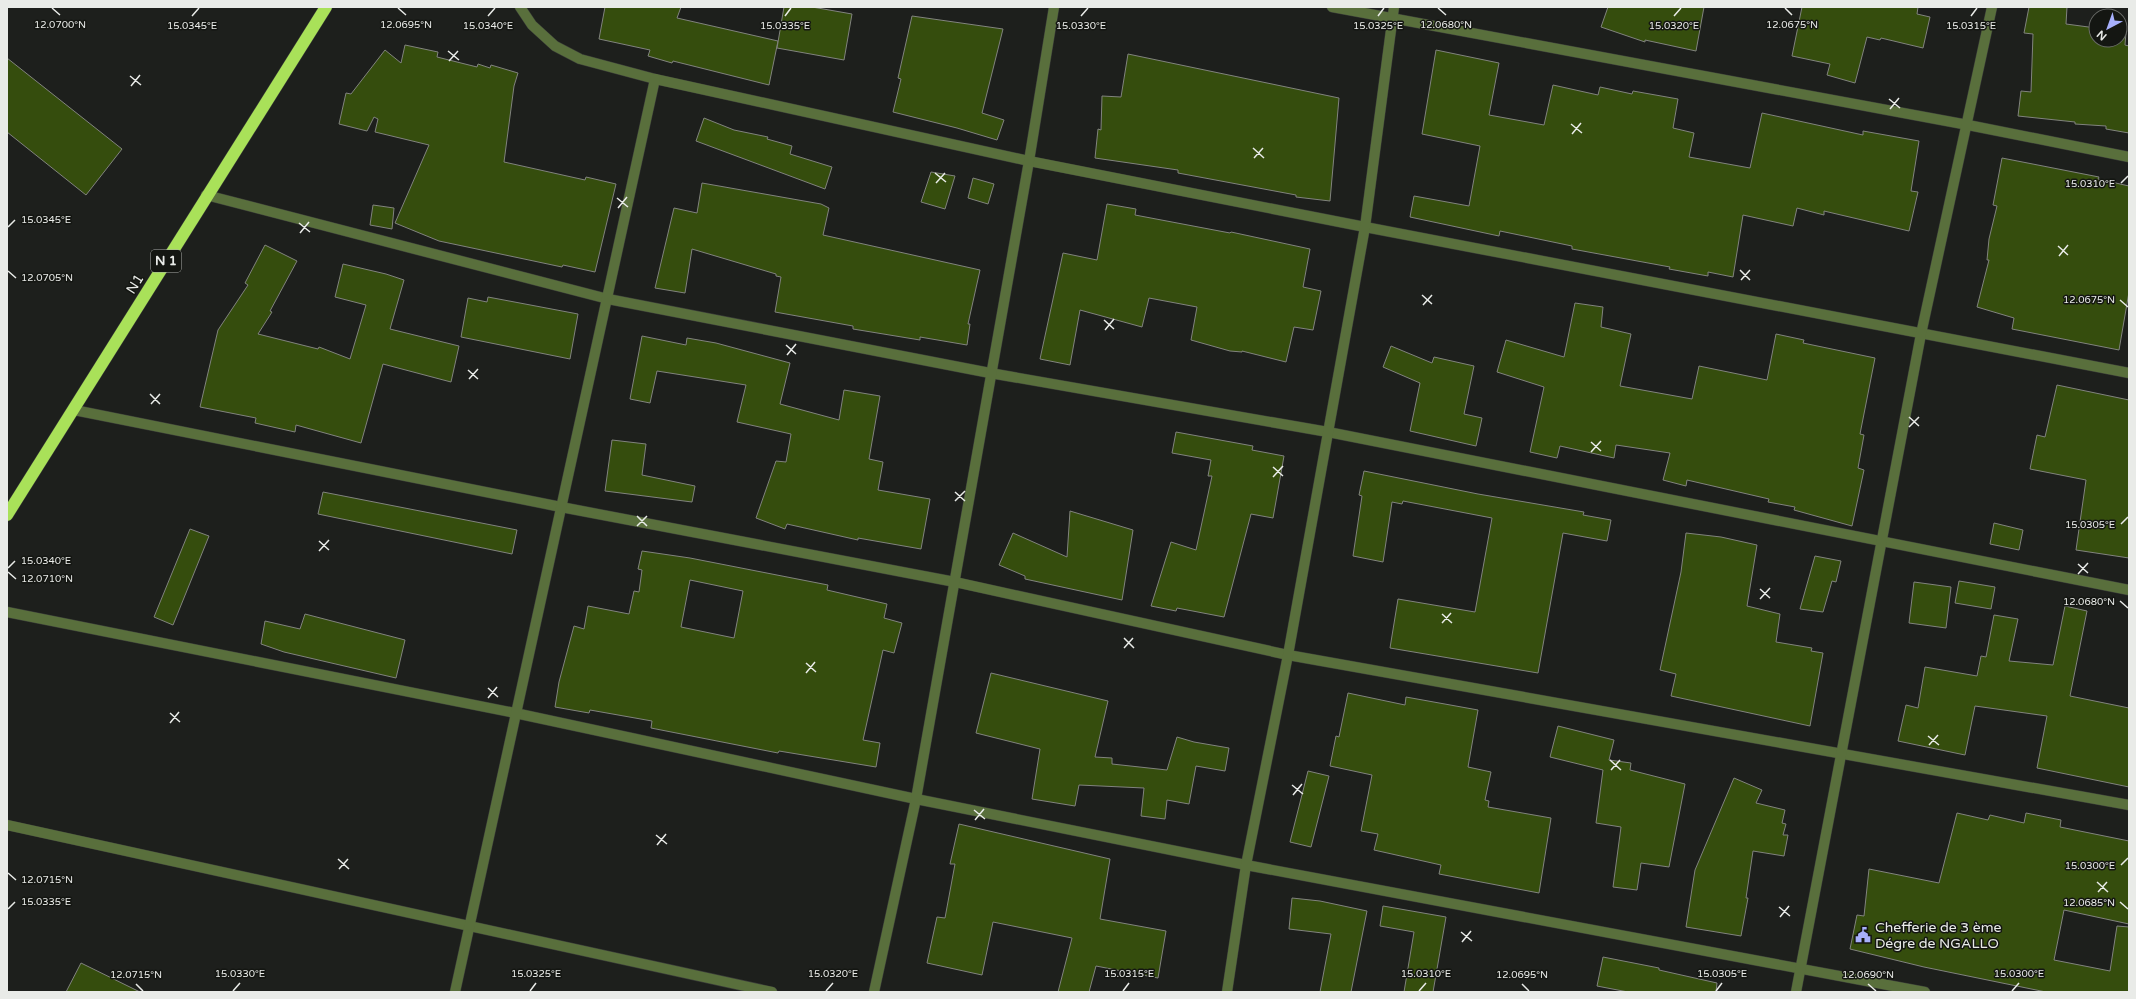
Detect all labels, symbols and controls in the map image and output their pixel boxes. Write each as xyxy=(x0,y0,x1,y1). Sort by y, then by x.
north arrow xyxy=(2088,8,2128,48)
text: 12.0700°N xyxy=(34,19,86,31)
text: 12.0695°N xyxy=(380,19,432,31)
text: 12.0680°N xyxy=(1420,19,1472,31)
text: 12.0675°N xyxy=(1766,19,1818,31)
text: 15.0345°E xyxy=(167,20,217,32)
text: 15.0340°E xyxy=(463,20,513,32)
text: 15.0335°E xyxy=(760,20,810,32)
text: 15.0330°E xyxy=(1056,20,1106,32)
text: 15.0325°E xyxy=(1353,20,1403,32)
text: 15.0320°E xyxy=(1649,20,1699,32)
text: 15.0315°E xyxy=(1946,20,1996,32)
text: N xyxy=(2094,27,2109,43)
text: 15.0310°E xyxy=(2065,178,2115,190)
text: 15.0345°E xyxy=(21,214,71,226)
road number: N 1 xyxy=(151,250,181,272)
street label: N1 xyxy=(122,271,148,297)
text: 12.0705°N xyxy=(21,272,73,284)
text: 12.0675°N xyxy=(2063,294,2115,306)
text: 15.0305°E xyxy=(2065,519,2115,531)
text: 15.0340°E xyxy=(21,555,71,567)
text: 12.0710°N xyxy=(21,573,73,585)
text: 12.0680°N xyxy=(2063,596,2115,608)
text: 15.0300°E xyxy=(2065,860,2115,872)
text: 12.0715°N xyxy=(21,874,73,886)
text: 15.0335°E xyxy=(21,896,71,908)
text: 12.0685°N xyxy=(2063,897,2115,909)
place label: Chefferie de 3 ème Dégre de NGALLO xyxy=(1875,919,2002,952)
public building icon: Chefferie de 3 ème Dégre de NGALLO xyxy=(1854,926,1872,944)
text: 15.0330°E xyxy=(215,968,265,980)
text: 15.0325°E xyxy=(511,968,561,980)
text: 15.0320°E xyxy=(808,968,858,980)
text: 15.0315°E xyxy=(1104,968,1154,980)
text: 15.0310°E xyxy=(1401,968,1451,980)
text: 15.0305°E xyxy=(1697,968,1747,980)
text: 15.0300°E xyxy=(1994,968,2044,980)
text: 12.0715°N xyxy=(110,969,162,981)
text: 12.0695°N xyxy=(1496,969,1548,981)
text: 12.0690°N xyxy=(1842,969,1894,981)

